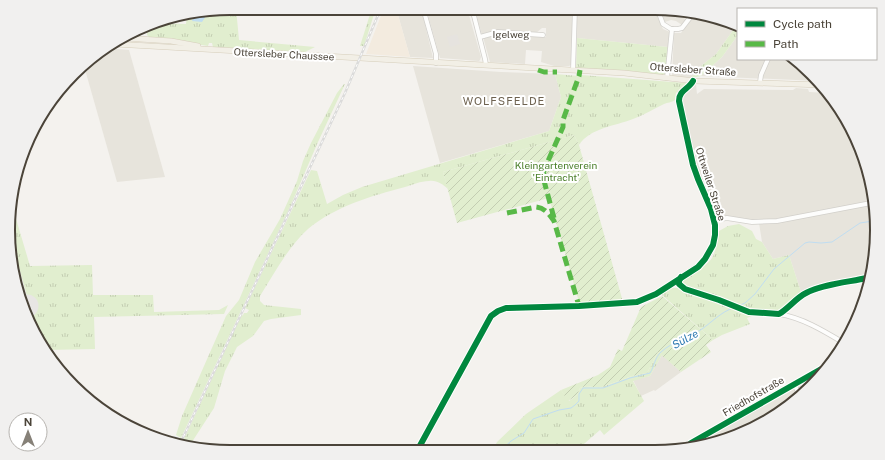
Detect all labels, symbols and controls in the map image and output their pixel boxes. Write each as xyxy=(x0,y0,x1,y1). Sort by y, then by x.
legend xyxy=(737,8,877,60)
text: Cycle path xyxy=(773,17,832,31)
street label: Igelweg xyxy=(493,28,529,40)
text: Path xyxy=(773,37,799,51)
street label: Ottersleber Chaussee xyxy=(233,45,335,63)
street label: Ottersleber Straße xyxy=(649,60,737,78)
district label: WOLFSFELDE xyxy=(463,95,545,107)
street label: Ottweiler Straße xyxy=(693,146,729,223)
park label: Kleingartenverein 'Eintracht' xyxy=(515,159,597,183)
water label: Sülze xyxy=(670,327,700,351)
street label: Friedhofstraße xyxy=(720,373,786,418)
north arrow xyxy=(8,412,48,452)
text: N xyxy=(24,416,32,428)

